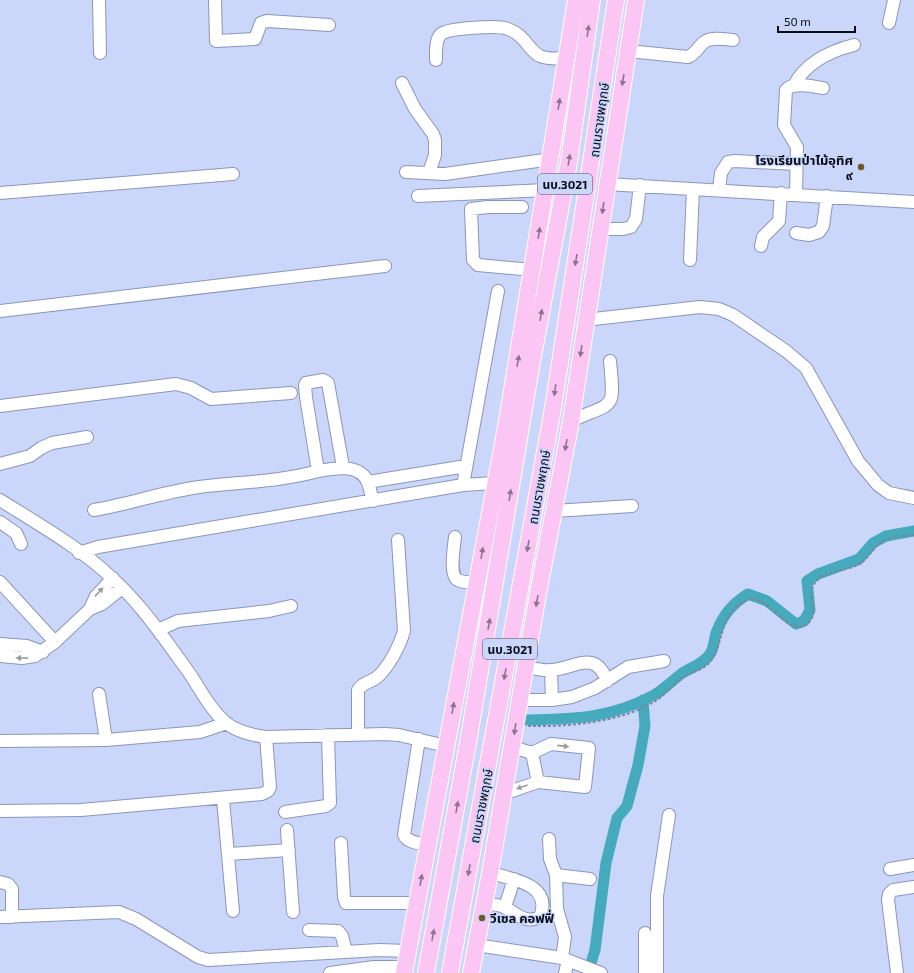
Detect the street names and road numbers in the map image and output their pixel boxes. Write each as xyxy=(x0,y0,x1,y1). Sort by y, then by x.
street label: ถนนราชพฤกษ์ xyxy=(586,81,612,159)
road number: นบ.3021 xyxy=(538,174,592,194)
street label: ถนนราชพฤกษ์ xyxy=(525,448,553,526)
road number: นบ.3021 xyxy=(483,639,537,659)
street label: ถนนราชพฤกษ์ xyxy=(466,767,496,845)

